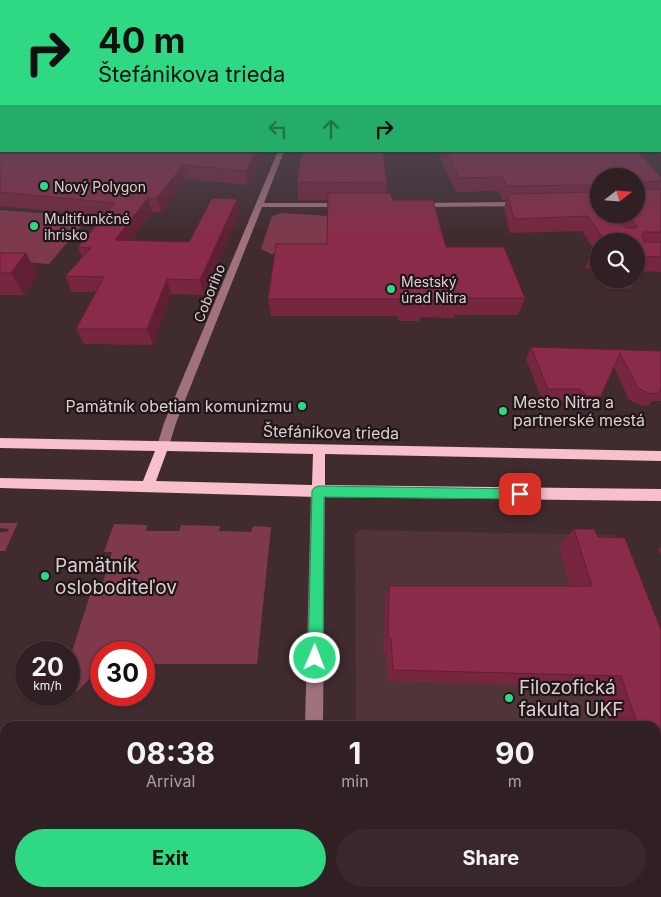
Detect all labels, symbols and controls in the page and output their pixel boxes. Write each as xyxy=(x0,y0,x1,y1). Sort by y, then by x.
text: 40 m xyxy=(98,19,186,61)
icon: right xyxy=(15,20,80,85)
text: Štefánikova trieda xyxy=(98,61,285,87)
icon: left xyxy=(264,115,292,143)
icon: ahead xyxy=(317,115,345,143)
icon: right xyxy=(370,115,398,143)
north arrow xyxy=(590,168,645,222)
map controls xyxy=(590,168,645,288)
place label: Nový Polygon xyxy=(54,178,146,195)
marker: Nový Polygon xyxy=(38,180,50,192)
place label: Multifunkčné ihrisko xyxy=(44,210,130,243)
marker: Multifunkčné ihrisko xyxy=(28,220,40,232)
button: search xyxy=(590,233,645,288)
street label: Coboriho xyxy=(190,261,228,325)
place label: Mestský úrad Nitra xyxy=(401,273,467,306)
marker: Mestský úrad Nitra xyxy=(385,283,397,295)
place label: Mesto Nitra a partnerské mestá xyxy=(513,392,645,430)
place label: Pamätník obetiam komunizmu xyxy=(65,396,292,416)
marker: Pamätník obetiam komunizmu xyxy=(296,400,308,412)
marker: Mesto Nitra a partnerské mestá xyxy=(497,405,509,417)
street label: Štefánikova trieda xyxy=(263,421,399,443)
pin xyxy=(499,473,541,515)
icon: arrive xyxy=(506,480,534,508)
place label: Pamätník osloboditeľov xyxy=(55,554,177,599)
marker: Pamätník osloboditeľov xyxy=(39,570,51,582)
position arrow xyxy=(288,631,340,683)
speed limit sign: 30 xyxy=(90,641,155,706)
text: 20 xyxy=(31,652,64,682)
place label: Filozofická fakulta UKF xyxy=(519,676,623,721)
text: km/h xyxy=(33,678,62,693)
marker: Filozofická fakulta UKF xyxy=(503,692,515,704)
text: 08:38 xyxy=(126,735,215,771)
text: 1 xyxy=(349,735,361,771)
text: 90 xyxy=(495,735,535,771)
text: Arrival xyxy=(146,771,195,791)
text: min xyxy=(341,771,369,791)
text: m xyxy=(508,771,522,791)
button: Exit xyxy=(15,829,326,887)
button: Share xyxy=(336,829,646,887)

